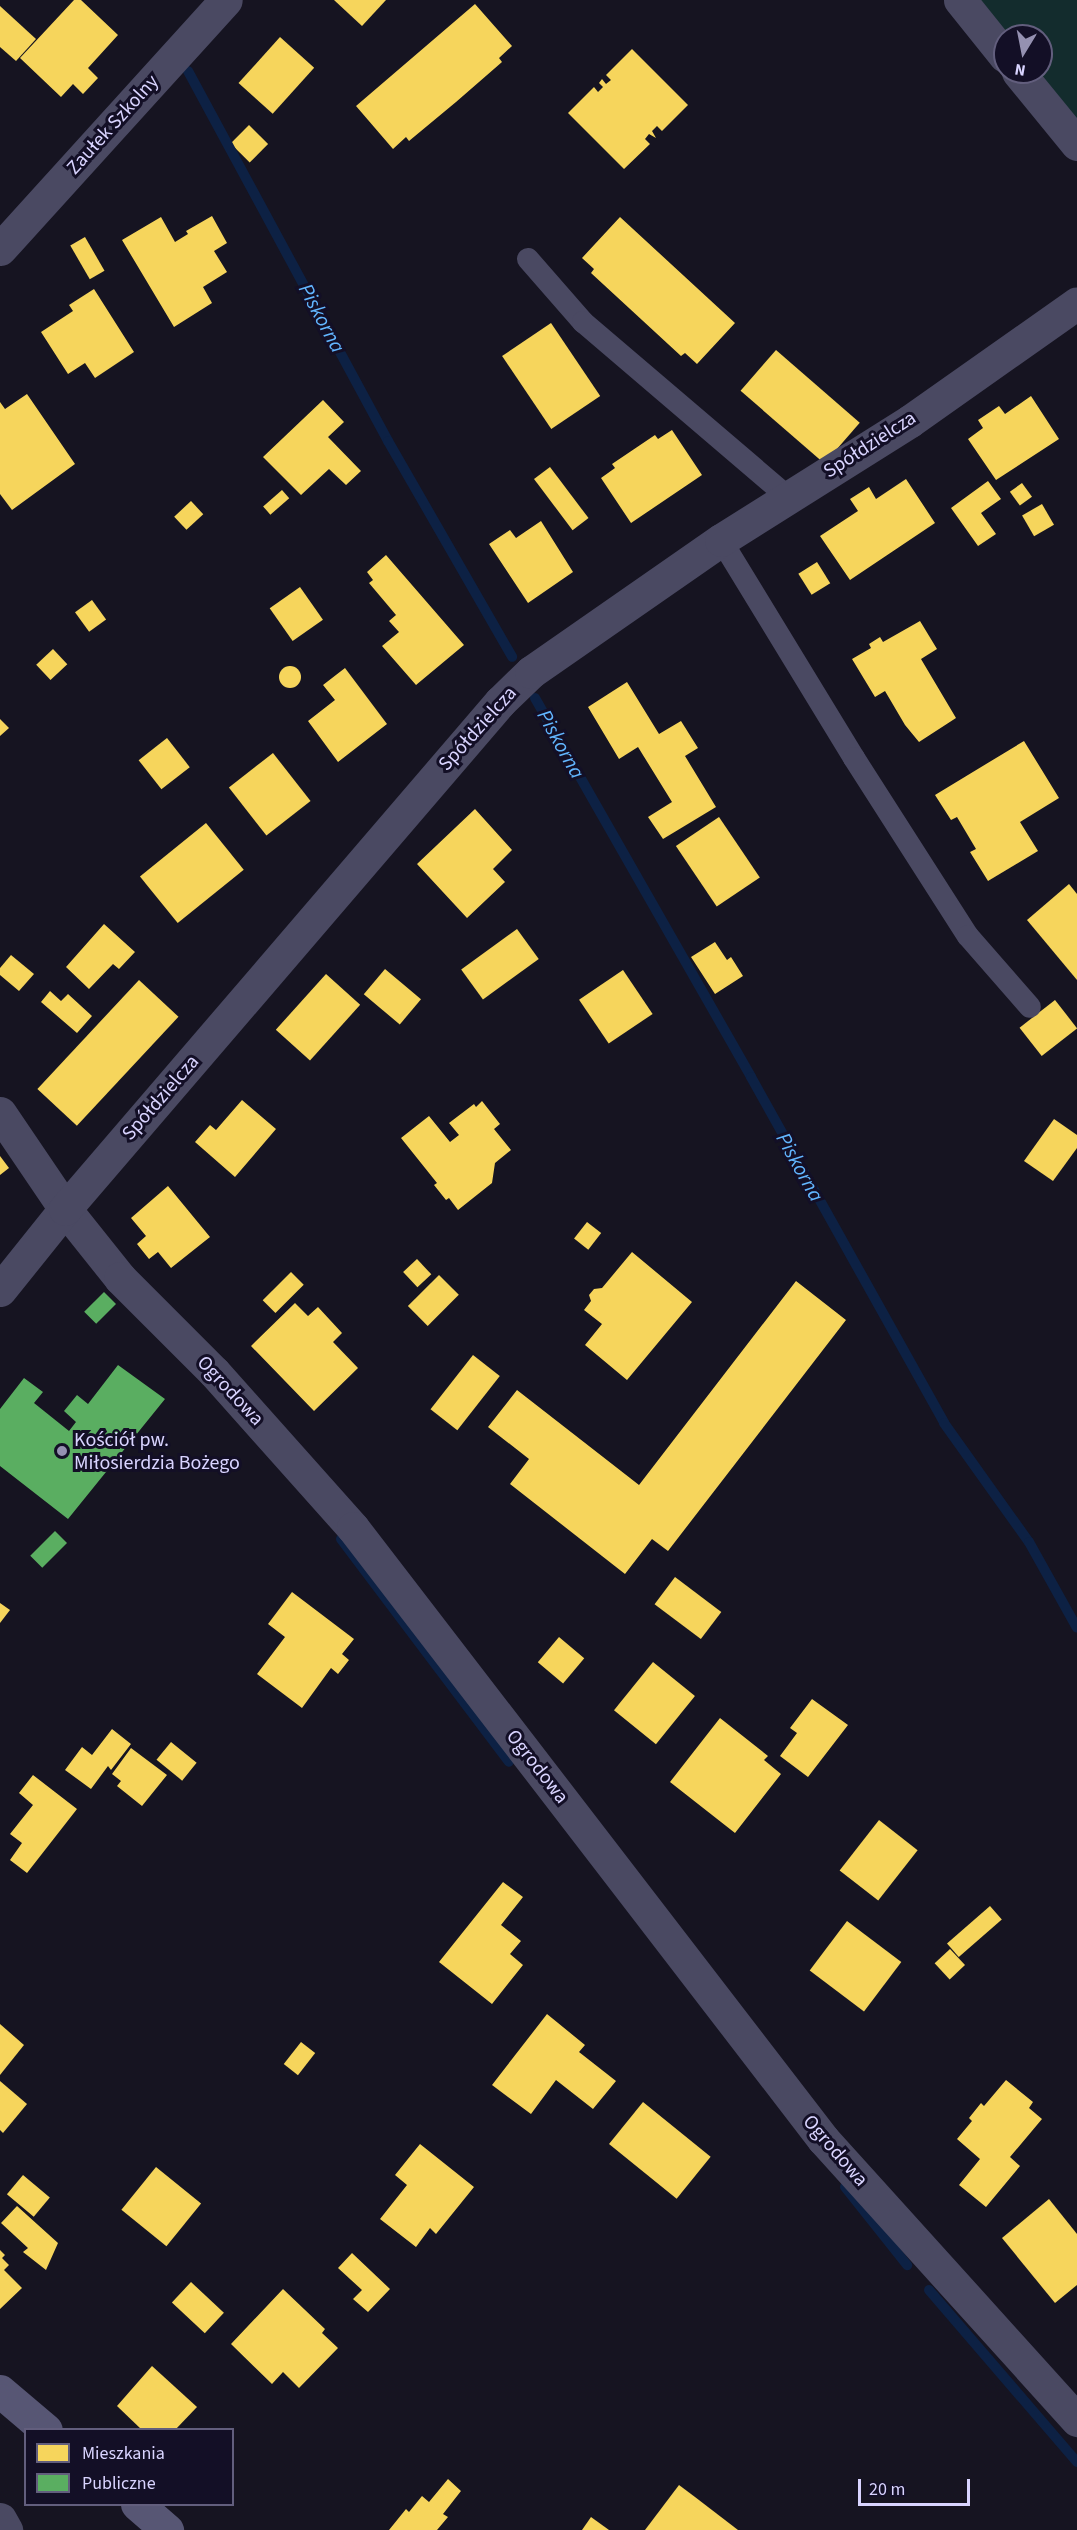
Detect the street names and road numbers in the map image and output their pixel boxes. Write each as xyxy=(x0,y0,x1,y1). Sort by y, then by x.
street label: Zaułek Szkolny xyxy=(62,70,164,180)
street label: Spółdzielcza xyxy=(819,406,921,484)
street label: Spółdzielcza xyxy=(434,682,522,776)
street label: Spółdzielcza xyxy=(117,1050,205,1146)
street label: Ogrodowa xyxy=(192,1351,268,1431)
street label: Ogrodowa xyxy=(501,1725,573,1809)
street label: Ogrodowa xyxy=(797,2110,873,2192)

